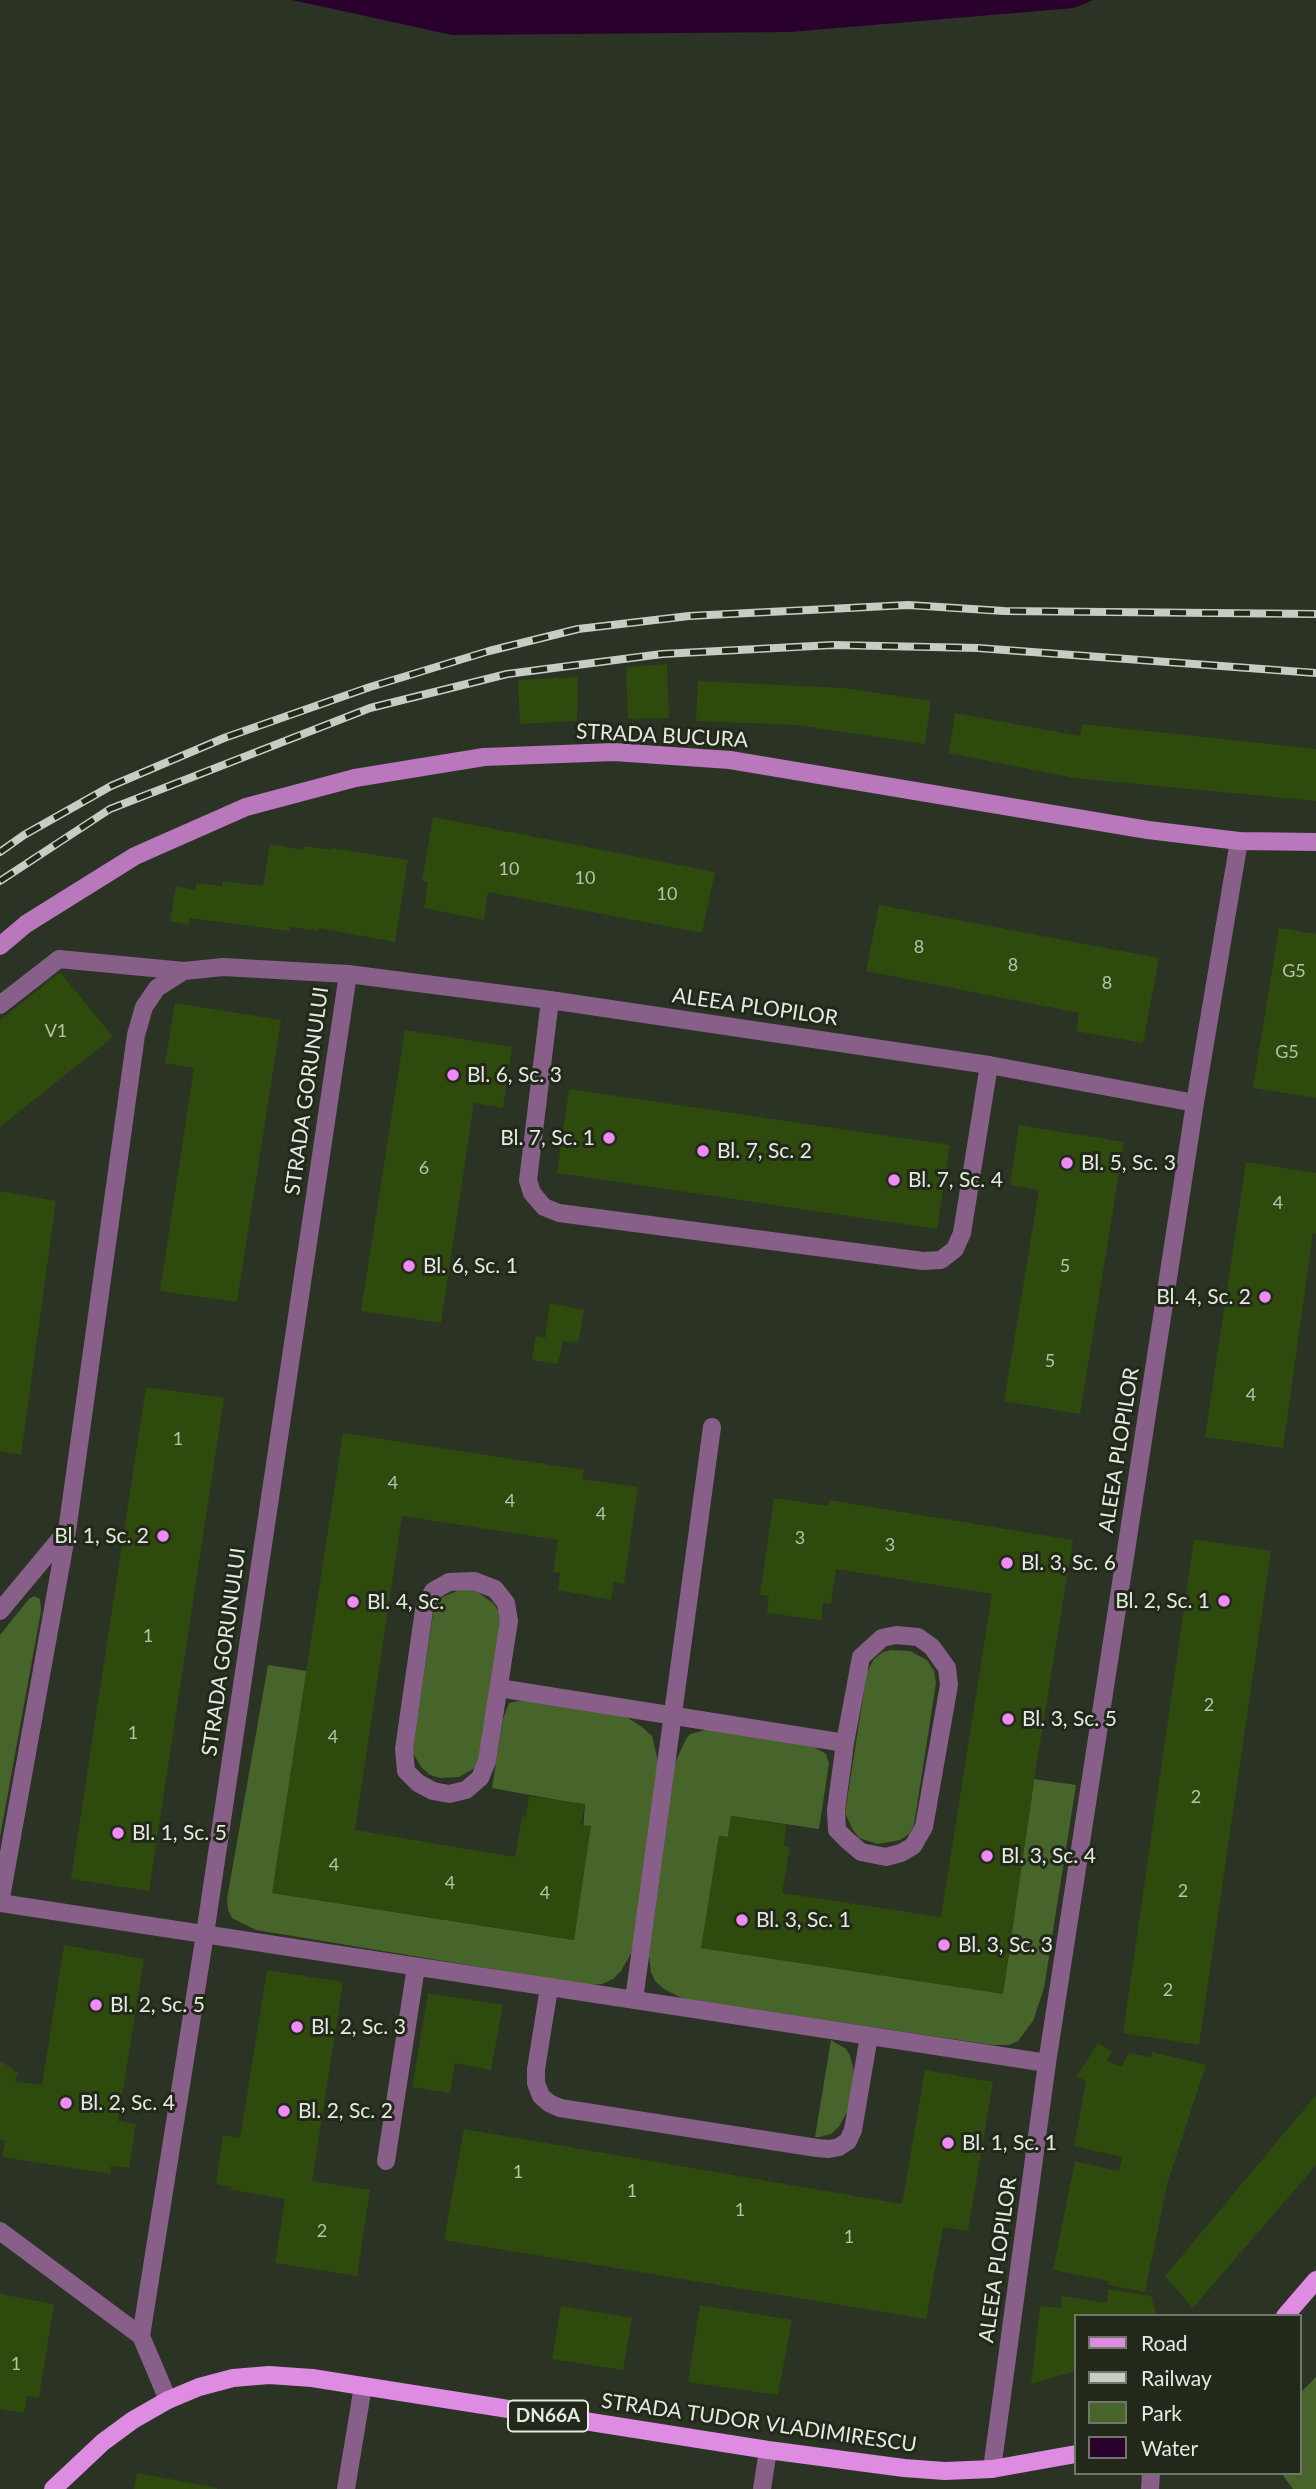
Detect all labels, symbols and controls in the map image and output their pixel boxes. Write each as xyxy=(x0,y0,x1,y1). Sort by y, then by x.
street label: STRADA BUCURA xyxy=(575,719,749,753)
house number: 10 xyxy=(499,858,519,880)
house number: 10 xyxy=(575,867,595,889)
house number: 10 xyxy=(657,883,677,905)
house number: 8 xyxy=(914,936,924,958)
house number: 8 xyxy=(1008,954,1018,976)
house number: G5 xyxy=(1282,960,1306,982)
house number: 8 xyxy=(1102,972,1112,994)
street label: ALEEA PLOPILOR xyxy=(671,983,839,1031)
street label: STRADA GORUNULUI xyxy=(280,985,334,1197)
house number: V1 xyxy=(45,1020,67,1042)
house number: G5 xyxy=(1275,1041,1299,1063)
place label: Bl. 6, Sc. 3 xyxy=(467,1062,562,1088)
marker: Bl. 6, Sc. 3 xyxy=(445,1067,461,1083)
place label: Bl. 7, Sc. 1 xyxy=(500,1125,595,1151)
marker: Bl. 7, Sc. 1 xyxy=(601,1130,617,1146)
place label: Bl. 7, Sc. 2 xyxy=(717,1138,812,1164)
marker: Bl. 7, Sc. 2 xyxy=(695,1143,711,1159)
place label: Bl. 5, Sc. 3 xyxy=(1081,1150,1176,1176)
marker: Bl. 5, Sc. 3 xyxy=(1059,1155,1075,1171)
house number: 6 xyxy=(419,1157,429,1179)
place label: Bl. 7, Sc. 4 xyxy=(908,1167,1003,1193)
marker: Bl. 7, Sc. 4 xyxy=(886,1172,902,1188)
house number: 4 xyxy=(1273,1192,1283,1214)
place label: Bl. 6, Sc. 1 xyxy=(423,1253,518,1279)
house number: 5 xyxy=(1060,1255,1070,1277)
marker: Bl. 6, Sc. 1 xyxy=(401,1258,417,1274)
place label: Bl. 4, Sc. 2 xyxy=(1156,1284,1251,1310)
marker: Bl. 4, Sc. 2 xyxy=(1257,1289,1273,1305)
house number: 5 xyxy=(1045,1350,1055,1372)
street label: ALEEA PLOPILOR xyxy=(1094,1366,1144,1534)
house number: 4 xyxy=(1246,1384,1256,1406)
house number: 1 xyxy=(173,1428,183,1450)
house number: 4 xyxy=(388,1472,398,1494)
house number: 4 xyxy=(505,1490,515,1512)
house number: 4 xyxy=(596,1503,606,1525)
place label: Bl. 1, Sc. 2 xyxy=(54,1523,149,1549)
house number: 3 xyxy=(795,1527,805,1549)
marker: Bl. 1, Sc. 2 xyxy=(155,1528,171,1544)
house number: 3 xyxy=(885,1534,895,1556)
street label: STRADA GORUNULUI xyxy=(197,1546,251,1758)
place label: Bl. 3, Sc. 6 xyxy=(1021,1550,1116,1576)
marker: Bl. 3, Sc. 6 xyxy=(999,1555,1015,1571)
place label: Bl. 2, Sc. 1 xyxy=(1115,1588,1210,1614)
place label: Bl. 4, Sc. xyxy=(367,1589,444,1615)
marker: Bl. 2, Sc. 1 xyxy=(1216,1593,1232,1609)
marker: Bl. 4, Sc. xyxy=(345,1594,361,1610)
house number: 1 xyxy=(143,1625,153,1647)
house number: 2 xyxy=(1204,1694,1214,1716)
place label: Bl. 3, Sc. 5 xyxy=(1022,1706,1117,1732)
marker: Bl. 3, Sc. 5 xyxy=(1000,1711,1016,1727)
house number: 1 xyxy=(128,1722,138,1744)
house number: 4 xyxy=(328,1726,338,1748)
house number: 2 xyxy=(1191,1786,1201,1808)
place label: Bl. 1, Sc. 5 xyxy=(132,1820,227,1846)
marker: Bl. 1, Sc. 5 xyxy=(110,1825,126,1841)
place label: Bl. 3, Sc. 4 xyxy=(1001,1843,1096,1869)
marker: Bl. 3, Sc. 4 xyxy=(979,1848,995,1864)
house number: 4 xyxy=(329,1854,339,1876)
house number: 4 xyxy=(445,1872,455,1894)
house number: 2 xyxy=(1178,1880,1188,1902)
house number: 4 xyxy=(540,1882,550,1904)
place label: Bl. 3, Sc. 1 xyxy=(756,1907,851,1933)
marker: Bl. 3, Sc. 1 xyxy=(734,1912,750,1928)
place label: Bl. 3, Sc. 3 xyxy=(958,1932,1053,1958)
marker: Bl. 3, Sc. 3 xyxy=(936,1937,952,1953)
house number: 2 xyxy=(1163,1979,1173,2001)
place label: Bl. 2, Sc. 5 xyxy=(110,1992,205,2018)
marker: Bl. 2, Sc. 5 xyxy=(88,1997,104,2013)
place label: Bl. 2, Sc. 3 xyxy=(311,2014,406,2040)
marker: Bl. 2, Sc. 3 xyxy=(289,2019,305,2035)
place label: Bl. 2, Sc. 4 xyxy=(80,2090,175,2116)
marker: Bl. 2, Sc. 4 xyxy=(58,2095,74,2111)
place label: Bl. 2, Sc. 2 xyxy=(298,2098,393,2124)
marker: Bl. 2, Sc. 2 xyxy=(276,2103,292,2119)
place label: Bl. 1, Sc. 1 xyxy=(962,2130,1057,2156)
marker: Bl. 1, Sc. 1 xyxy=(940,2135,956,2151)
house number: 1 xyxy=(513,2161,523,2183)
street label: ALEEA PLOPILOR xyxy=(974,2176,1022,2344)
house number: 1 xyxy=(627,2180,637,2202)
house number: 1 xyxy=(735,2199,745,2221)
house number: 2 xyxy=(317,2220,327,2242)
house number: 1 xyxy=(844,2226,854,2248)
legend xyxy=(1074,2314,1302,2475)
text: Road xyxy=(1141,2330,1188,2355)
house number: 1 xyxy=(11,2353,21,2375)
text: Railway xyxy=(1141,2365,1212,2390)
street label: STRADA TUDOR VLADIMIRESCU xyxy=(600,2388,918,2458)
road number: DN66A xyxy=(508,2400,588,2432)
text: Park xyxy=(1141,2400,1182,2425)
text: Water xyxy=(1141,2435,1198,2460)

